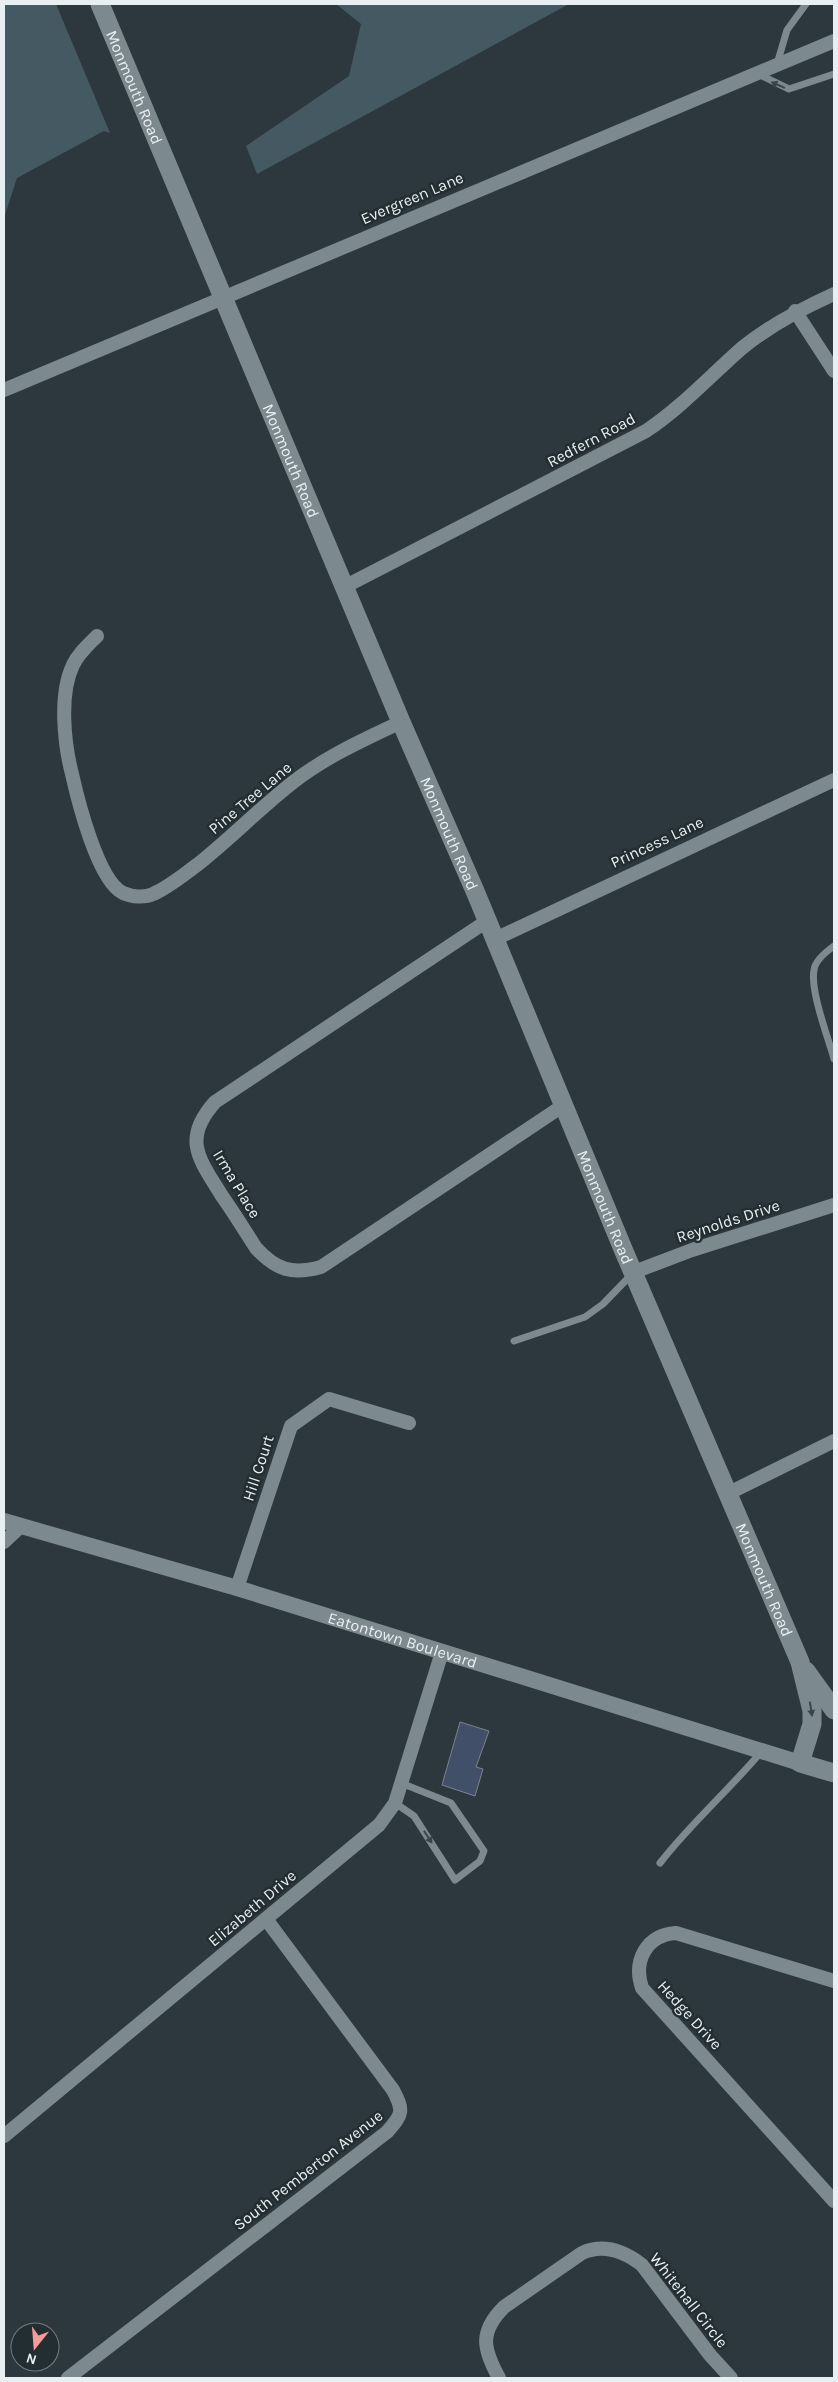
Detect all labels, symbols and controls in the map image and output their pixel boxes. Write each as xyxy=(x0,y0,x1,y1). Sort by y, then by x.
street label: Monmouth Road xyxy=(102,27,167,147)
one-way arrow xyxy=(771,80,785,88)
street label: Evergreen Lane xyxy=(358,168,466,228)
street label: Monmouth Road xyxy=(259,401,324,520)
street label: Redfern Road xyxy=(544,409,638,471)
street label: Pine Tree Lane xyxy=(205,758,295,838)
street label: Monmouth Road xyxy=(417,774,483,893)
street label: Princess Lane xyxy=(608,812,706,872)
street label: Irma Place xyxy=(209,1146,265,1222)
street label: Monmouth Road xyxy=(574,1147,638,1267)
street label: Reynolds Drive xyxy=(674,1195,782,1247)
street label: Hill Court xyxy=(238,1433,278,1503)
street label: Monmouth Road xyxy=(732,1520,797,1639)
street label: Eatontown Boulevard xyxy=(326,1607,480,1672)
one-way arrow xyxy=(807,1702,815,1718)
one-way arrow xyxy=(423,1831,432,1844)
street label: Elizabeth Drive xyxy=(204,1866,300,1950)
street label: Hedge Drive xyxy=(654,1976,726,2054)
street label: South Pemberton Avenue xyxy=(230,2106,386,2234)
street label: Whitehall Circle xyxy=(646,2249,732,2351)
north arrow xyxy=(10,2322,60,2372)
text: N xyxy=(24,2349,39,2369)

